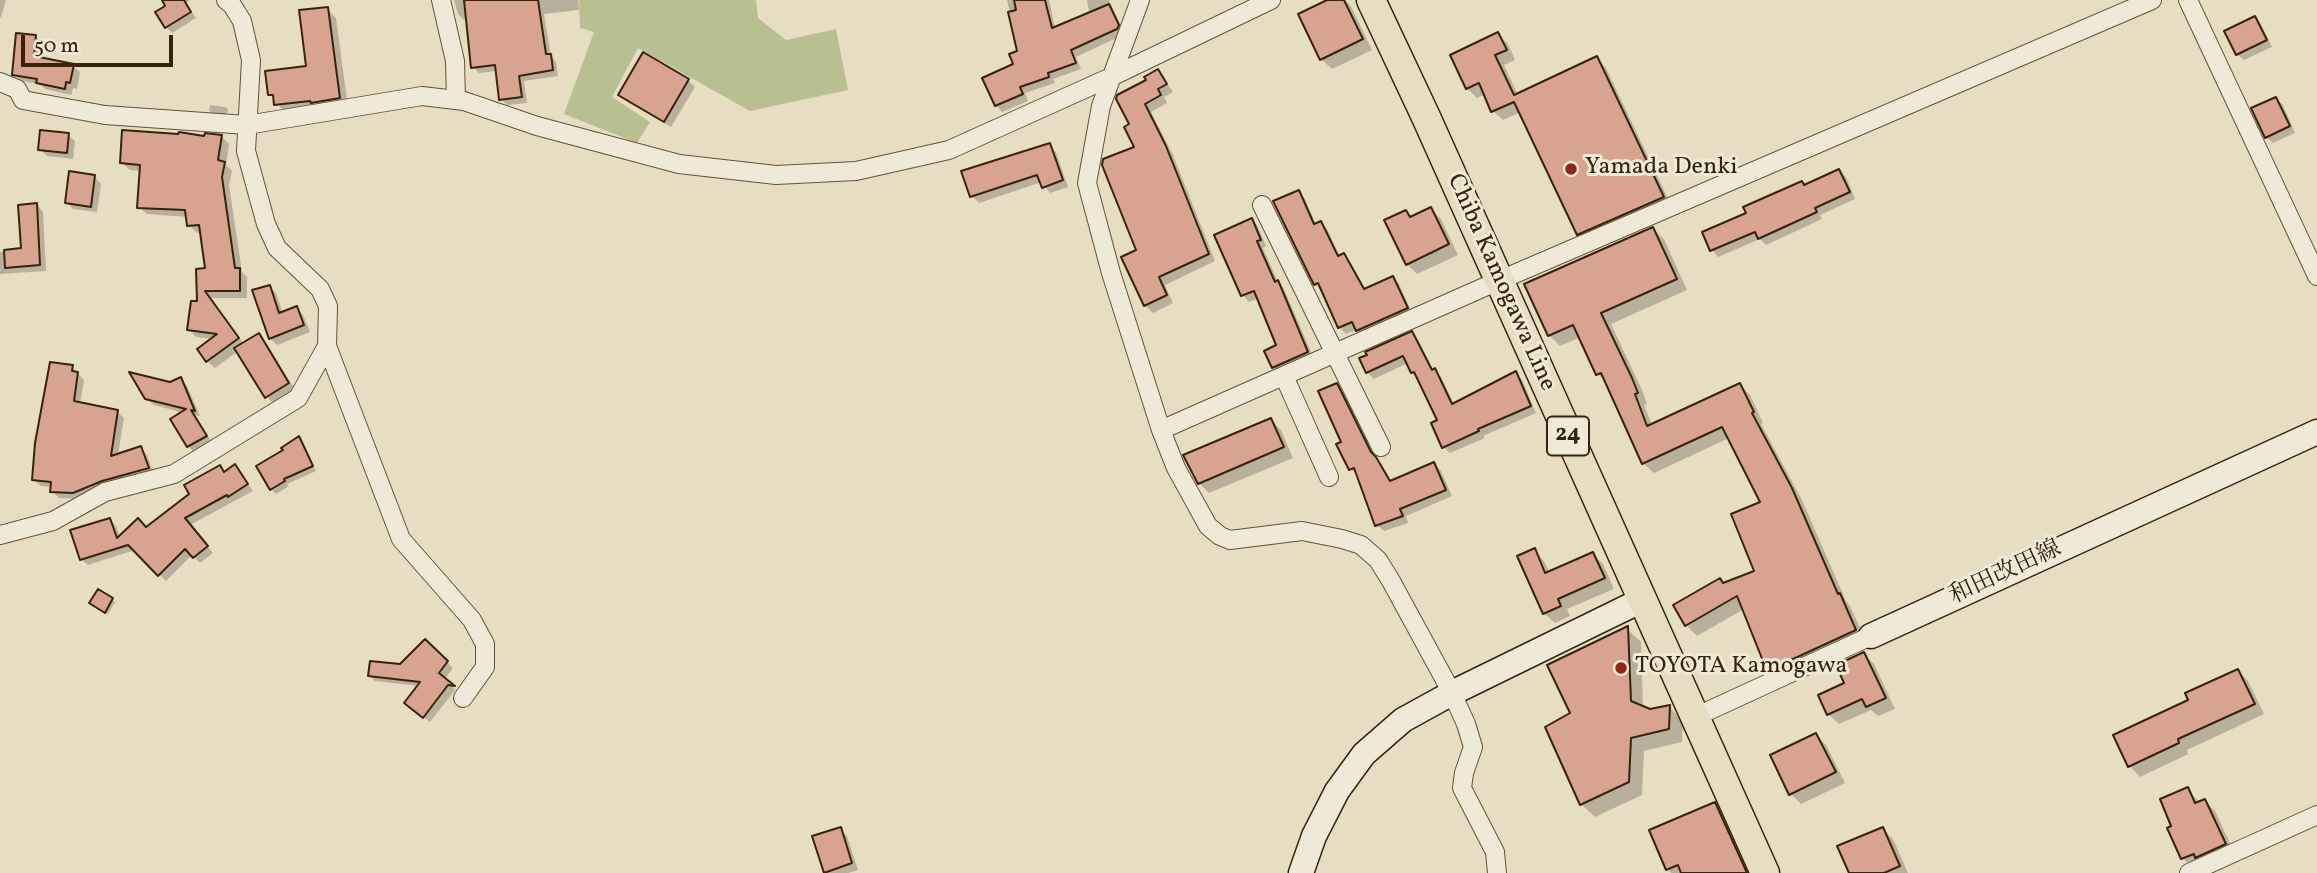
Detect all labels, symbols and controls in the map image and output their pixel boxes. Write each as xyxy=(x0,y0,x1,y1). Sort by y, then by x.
scale bar xyxy=(24,21,177,65)
text: 50 m xyxy=(34,32,79,61)
place label: Yamada Denki xyxy=(1585,155,1738,183)
marker: Yamada Denki xyxy=(1563,161,1579,177)
street label: Chiba Kamogawa Line xyxy=(1439,170,1561,396)
road number: 24 xyxy=(1547,416,1589,456)
street label: 和田改田線 xyxy=(1946,536,2066,612)
place label: TOYOTA Kamogawa xyxy=(1635,654,1847,682)
marker: TOYOTA Kamogawa xyxy=(1613,660,1629,676)

